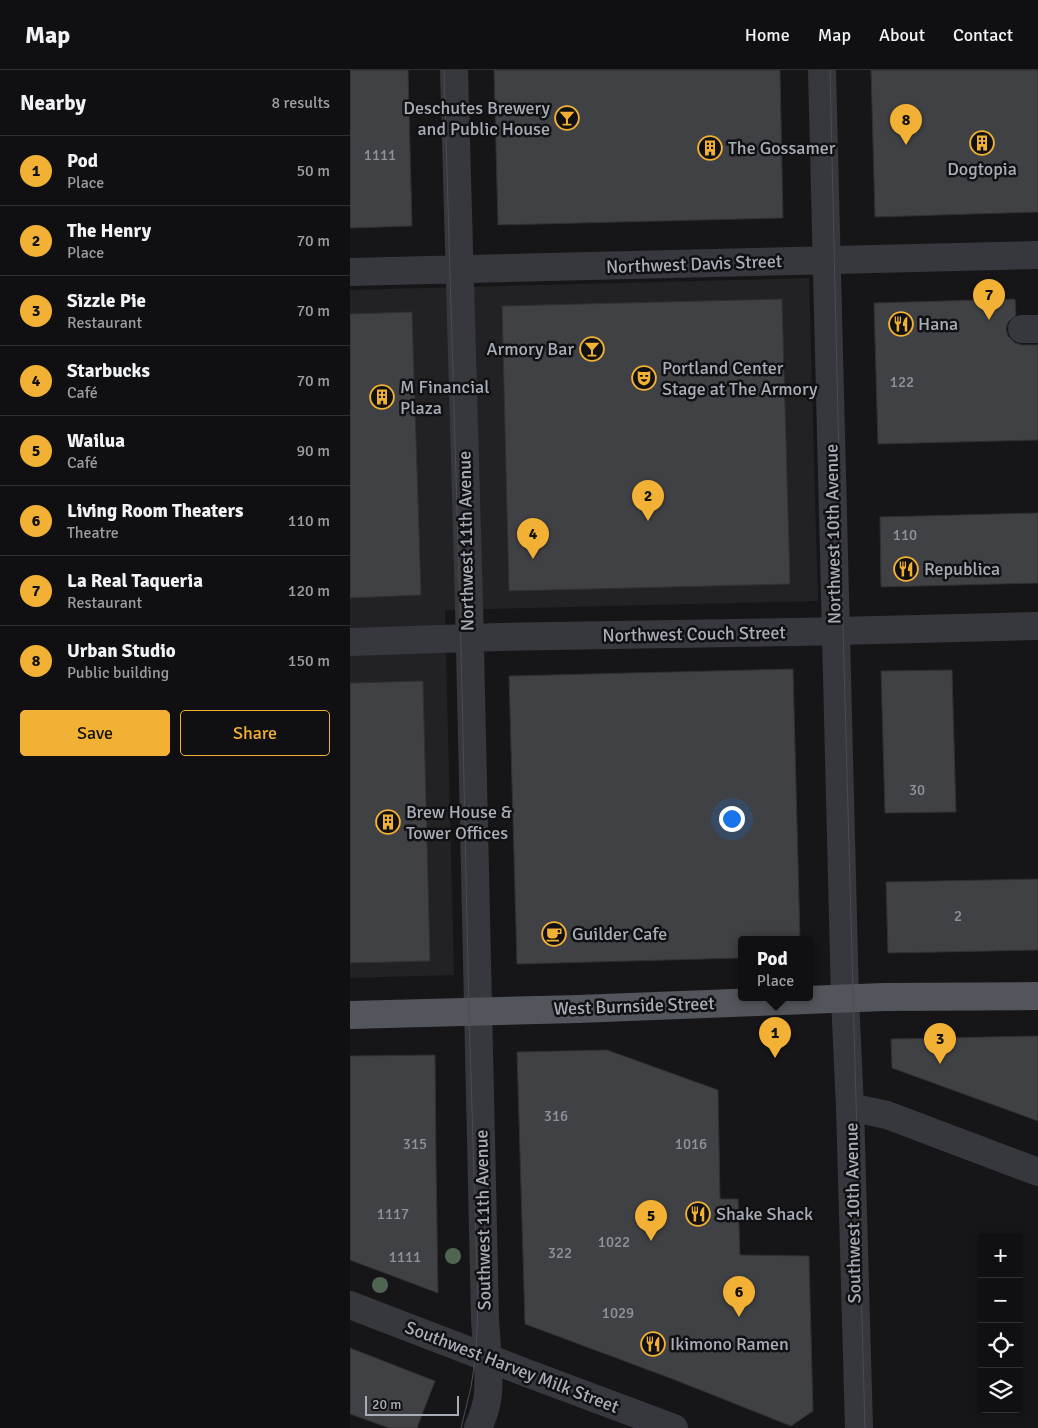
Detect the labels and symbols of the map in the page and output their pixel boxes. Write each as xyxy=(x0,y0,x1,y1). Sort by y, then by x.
place label: Deschutes Brewery and Public House xyxy=(403,97,551,140)
pin: 8 xyxy=(890,104,922,145)
bar icon: Deschutes Brewery and Public House xyxy=(554,105,580,131)
building icon: Dogtopia xyxy=(969,130,995,156)
building icon: The Gossamer xyxy=(697,135,723,161)
place label: The Gossamer xyxy=(728,137,836,159)
house number: 1111 xyxy=(364,146,396,164)
place label: Dogtopia xyxy=(947,158,1017,180)
street label: Northwest Davis Street xyxy=(606,250,782,278)
pin: 7 xyxy=(973,279,1005,320)
restaurant icon: Hana xyxy=(888,311,914,337)
place label: Hana xyxy=(918,313,958,335)
bar icon: Armory Bar xyxy=(579,336,605,362)
place label: Armory Bar xyxy=(487,338,574,360)
place label: Portland Center Stage at The Armory xyxy=(662,357,818,400)
theatre icon: Portland Center Stage at The Armory xyxy=(631,365,657,391)
house number: 122 xyxy=(890,373,914,391)
place label: M Financial Plaza xyxy=(400,376,489,419)
building icon: M Financial Plaza xyxy=(369,384,395,410)
street label: Northwest 10th Avenue xyxy=(820,444,846,624)
street label: Northwest 11th Avenue xyxy=(453,451,479,631)
pin: 2 xyxy=(632,480,664,521)
pin: 4 xyxy=(517,518,549,559)
house number: 110 xyxy=(893,526,917,544)
restaurant icon: Republica xyxy=(893,556,919,582)
place label: Republica xyxy=(924,558,1000,580)
street label: Northwest Couch Street xyxy=(602,621,786,647)
house number: 30 xyxy=(909,781,925,799)
place label: Brew House & Tower Offices xyxy=(406,801,512,844)
your location xyxy=(719,806,745,832)
building icon: Brew House & Tower Offices xyxy=(375,809,401,835)
house number: 2 xyxy=(954,907,962,925)
cafe icon: Guilder Cafe xyxy=(541,921,567,947)
place label: Guilder Cafe xyxy=(572,923,667,945)
street label: West Burnside Street xyxy=(553,992,715,1020)
pin: 1 xyxy=(759,1017,791,1058)
pin: 3 xyxy=(924,1023,956,1064)
house number: 316 xyxy=(544,1107,568,1125)
street label: Southwest 10th Avenue xyxy=(840,1122,866,1304)
street label: Southwest 11th Avenue xyxy=(470,1129,496,1311)
house number: 315 xyxy=(403,1135,427,1153)
house number: 1016 xyxy=(675,1135,707,1153)
pin: 5 xyxy=(635,1200,667,1241)
restaurant icon: Shake Shack xyxy=(685,1201,711,1227)
place label: Shake Shack xyxy=(716,1203,813,1225)
house number: 1117 xyxy=(377,1205,409,1223)
house number: 1022 xyxy=(598,1233,630,1251)
house number: 322 xyxy=(548,1244,572,1262)
house number: 1111 xyxy=(389,1248,421,1266)
pin: 6 xyxy=(723,1276,755,1317)
house number: 1029 xyxy=(602,1304,634,1322)
street label: Southwest Harvey Milk Street xyxy=(402,1316,622,1418)
restaurant icon: Ikimono Ramen xyxy=(640,1331,666,1357)
place label: Ikimono Ramen xyxy=(670,1333,789,1355)
scale bar xyxy=(365,1393,459,1416)

